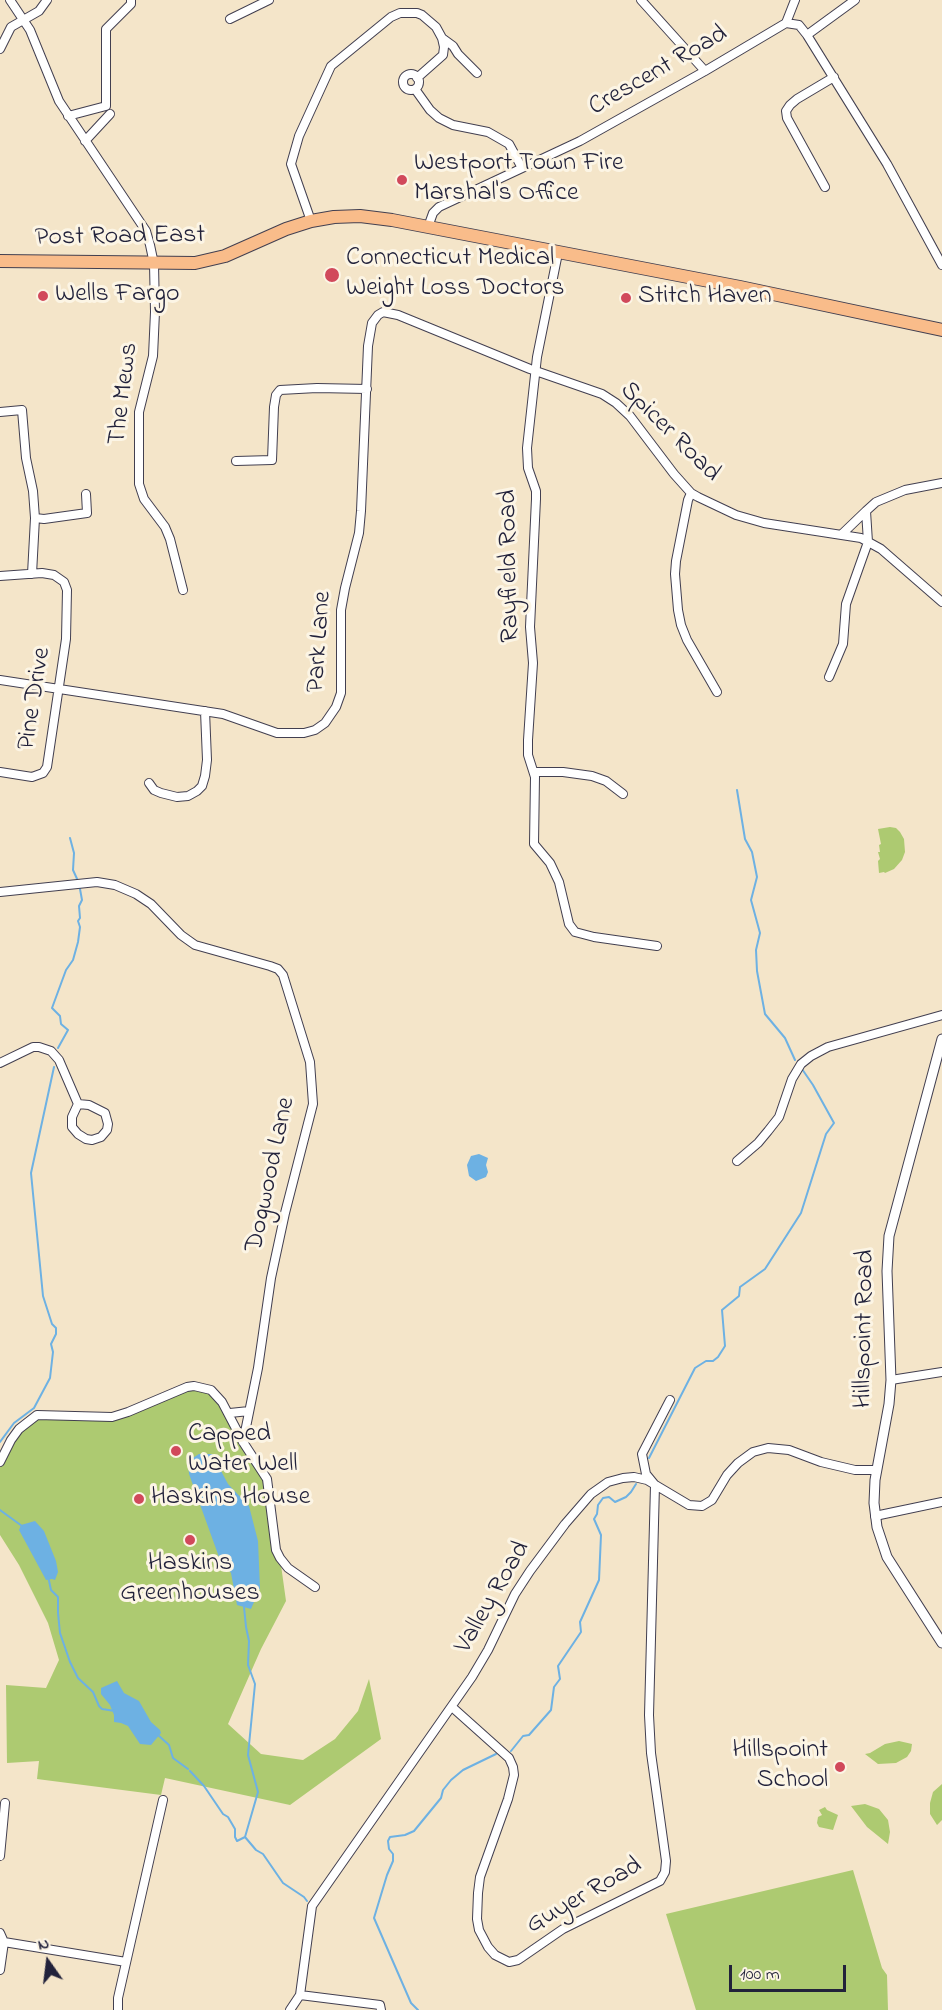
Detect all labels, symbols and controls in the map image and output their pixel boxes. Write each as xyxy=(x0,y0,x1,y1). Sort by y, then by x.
street label: Crescent Road xyxy=(584,20,734,124)
place label: Westport Town Fire Marshal's Office xyxy=(414,149,624,210)
marker: Westport Town Fire Marshal's Office xyxy=(395,173,409,187)
street label: Post Road East xyxy=(35,221,205,255)
place label: Connecticut Medical Weight Loss Doctors xyxy=(346,244,565,306)
marker: Connecticut Medical Weight Loss Doctors xyxy=(323,266,341,284)
place label: Wells Fargo xyxy=(55,280,179,312)
place label: Stitch Haven xyxy=(638,282,772,314)
marker: Wells Fargo xyxy=(36,289,50,303)
marker: Stitch Haven xyxy=(619,291,633,305)
street label: The Mews xyxy=(103,341,147,447)
street label: Spicer Road xyxy=(612,376,726,490)
street label: Rayfield Road xyxy=(494,489,528,643)
street label: Park Lane xyxy=(302,590,340,694)
street label: Pine Drive xyxy=(13,645,59,753)
street label: Dogwood Lane xyxy=(240,1095,304,1255)
street label: Hillspoint Road xyxy=(849,1249,883,1409)
place label: Capped Water Well xyxy=(188,1420,298,1482)
marker: Capped Water Well xyxy=(169,1444,183,1458)
place label: Haskins House xyxy=(151,1483,310,1515)
marker: Haskins House xyxy=(132,1492,146,1506)
marker: Haskins Greenhouses xyxy=(183,1533,197,1547)
street label: Valley Road xyxy=(449,1536,539,1660)
place label: Haskins Greenhouses xyxy=(120,1549,260,1610)
place label: Hillspoint School xyxy=(732,1736,828,1798)
marker: Hillspoint School xyxy=(833,1760,847,1774)
street label: Guyer Road xyxy=(522,1851,648,1943)
north arrow xyxy=(18,1932,78,1992)
text: N xyxy=(35,1932,52,1957)
scale bar xyxy=(732,1953,849,1991)
text: 100 m xyxy=(740,1962,780,1988)

